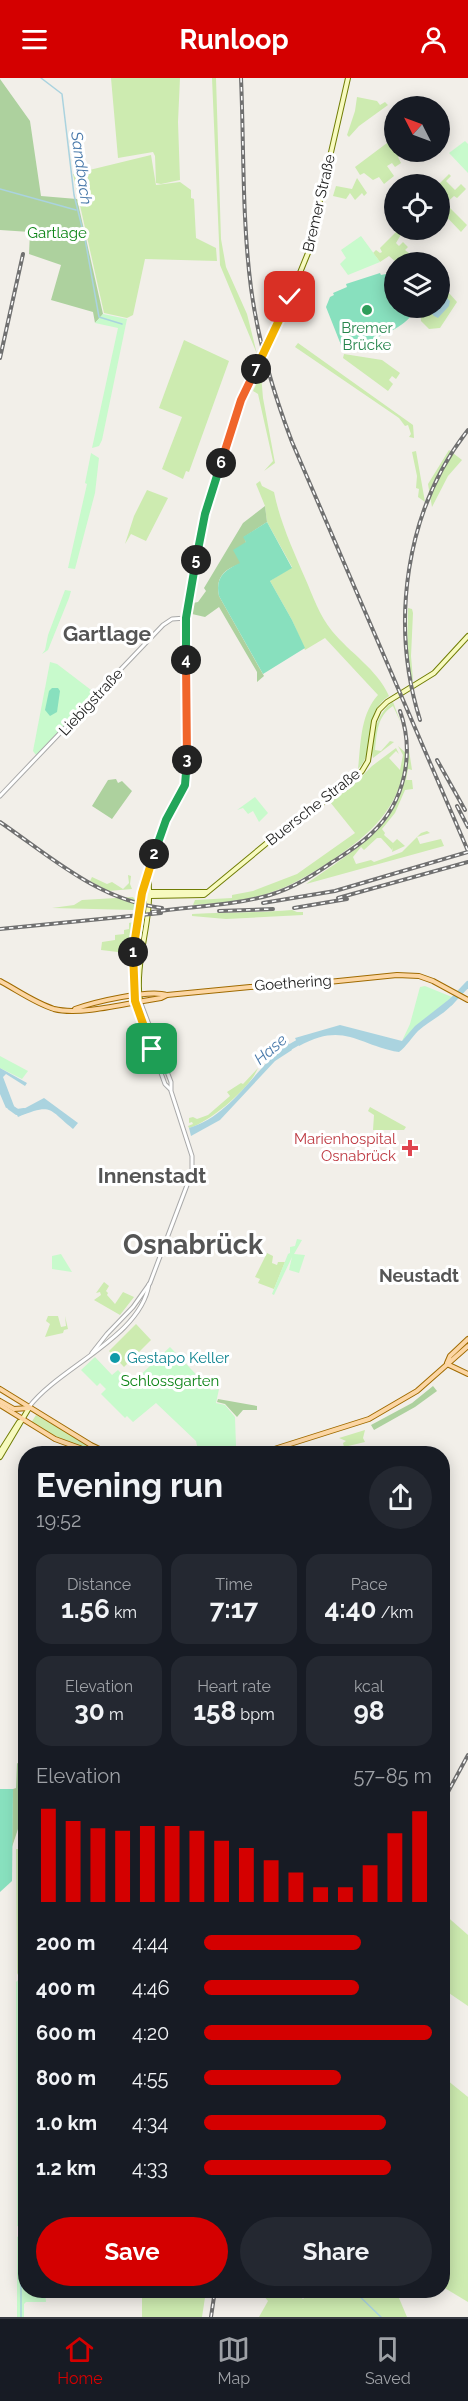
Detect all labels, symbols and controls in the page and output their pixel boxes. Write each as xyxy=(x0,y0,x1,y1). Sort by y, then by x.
icon: menu xyxy=(18,23,51,56)
icon: person xyxy=(417,23,450,56)
text: Runloop xyxy=(179,24,289,55)
north arrow xyxy=(384,96,450,162)
map controls xyxy=(384,96,450,318)
water label: Sandbach xyxy=(67,129,96,206)
street label: Bremer Straße xyxy=(299,152,339,254)
button: locate xyxy=(384,174,450,240)
park label: Gartlage xyxy=(27,224,87,242)
button: layers xyxy=(384,252,450,318)
pin xyxy=(264,271,315,322)
icon: check xyxy=(273,280,306,313)
marker: Bremer Brücke xyxy=(360,303,374,317)
place label: Bremer Brücke xyxy=(341,319,394,354)
pin: 7 xyxy=(241,354,271,384)
text: 7 xyxy=(252,359,260,378)
pin: 6 xyxy=(206,448,236,478)
text: 6 xyxy=(216,453,226,472)
pin: 5 xyxy=(181,545,211,575)
text: 5 xyxy=(192,550,200,569)
district label: Gartlage xyxy=(63,621,151,646)
pin: 4 xyxy=(171,645,201,675)
text: 4 xyxy=(181,650,191,669)
street label: Liebigstraße xyxy=(55,665,127,739)
pin: 3 xyxy=(172,745,202,775)
text: 3 xyxy=(183,750,191,769)
street label: Buersche Straße xyxy=(262,765,364,849)
pin: 2 xyxy=(139,839,169,869)
text: 2 xyxy=(149,844,159,863)
pin: 1 xyxy=(118,937,148,967)
text: 1 xyxy=(129,942,137,961)
street label: Goethering xyxy=(254,971,332,995)
pin xyxy=(126,1023,177,1074)
water label: Hase xyxy=(250,1030,291,1069)
icon: arrive xyxy=(135,1032,168,1065)
place label: Marienhospital Osnabrück xyxy=(294,1130,397,1165)
marker: Marienhospital Osnabrück xyxy=(401,1139,419,1157)
district label: Innenstadt xyxy=(98,1163,206,1188)
district label: Osnabrück xyxy=(123,1229,264,1260)
district label: Neustadt xyxy=(379,1265,459,1286)
place label: Gestapo Keller xyxy=(127,1349,230,1367)
marker: Gestapo Keller xyxy=(108,1351,122,1365)
park label: Schlossgarten xyxy=(121,1372,219,1390)
text: Evening run xyxy=(36,1466,223,1505)
button: share xyxy=(369,1466,432,1529)
text: 19:52 xyxy=(36,1508,81,1532)
text: Distance xyxy=(67,1575,131,1594)
text: Time xyxy=(215,1575,253,1594)
text: Pace xyxy=(351,1575,387,1594)
text: 1.56 xyxy=(61,1594,110,1624)
text: 7:17 xyxy=(210,1594,258,1624)
text: 4:40 xyxy=(324,1594,377,1624)
text: km xyxy=(110,1603,137,1622)
text: /km xyxy=(377,1603,414,1622)
text: Elevation xyxy=(65,1677,133,1696)
text: Heart rate xyxy=(197,1677,271,1696)
text: kcal xyxy=(354,1677,384,1696)
text: 30 xyxy=(74,1696,105,1726)
text: 158 xyxy=(193,1696,236,1726)
text: 98 xyxy=(353,1696,385,1726)
text: m xyxy=(105,1705,124,1724)
text: bpm xyxy=(236,1705,275,1724)
text: Elevation xyxy=(36,1764,121,1788)
text: 57–85 m xyxy=(353,1764,432,1788)
text: 200 m xyxy=(36,1931,95,1955)
text: 4:44 xyxy=(132,1931,169,1955)
text: 400 m xyxy=(36,1976,95,2000)
text: 4:46 xyxy=(132,1976,170,2000)
text: 600 m xyxy=(36,2021,96,2045)
text: 4:20 xyxy=(132,2021,169,2045)
text: 800 m xyxy=(36,2066,96,2090)
text: 4:55 xyxy=(132,2066,168,2090)
text: 1.0 km xyxy=(36,2111,97,2135)
text: 4:34 xyxy=(132,2111,168,2135)
text: 1.2 km xyxy=(36,2156,96,2180)
text: 4:33 xyxy=(132,2156,168,2180)
button: Save xyxy=(36,2217,228,2286)
button: Share xyxy=(240,2217,432,2286)
tab: Home xyxy=(57,2333,103,2388)
tab: Map xyxy=(217,2333,250,2388)
tab: Saved xyxy=(365,2333,411,2388)

